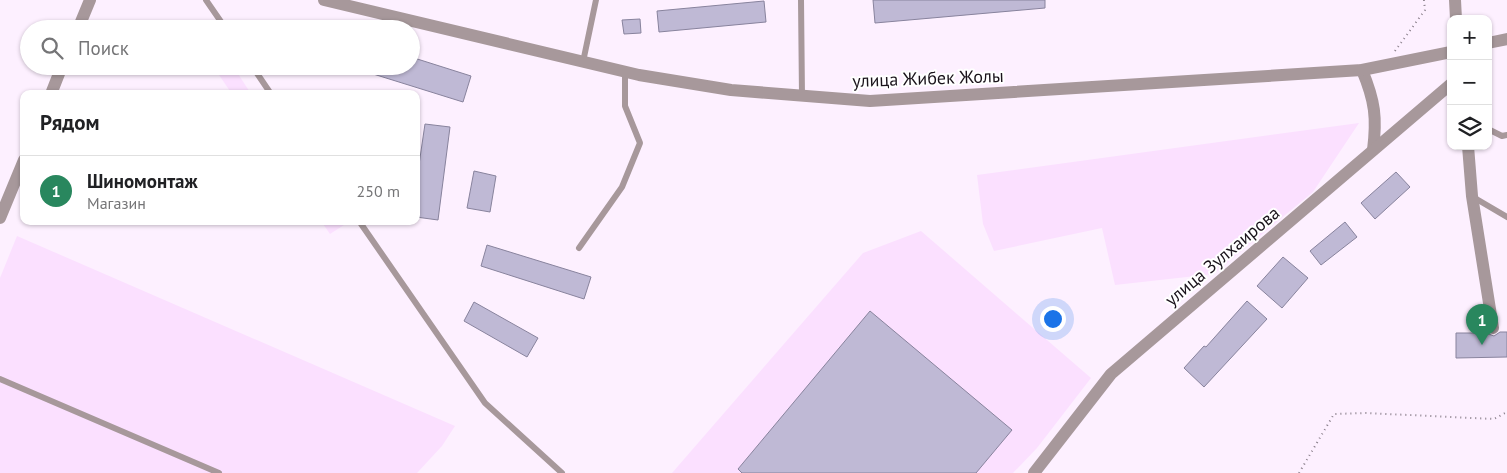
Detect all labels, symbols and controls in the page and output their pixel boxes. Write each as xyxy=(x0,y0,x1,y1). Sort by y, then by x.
map controls xyxy=(1447,15,1492,150)
button: + xyxy=(1447,15,1492,60)
search box xyxy=(20,20,420,75)
icon: search xyxy=(38,34,66,62)
text: Поиск xyxy=(78,36,129,60)
button: − xyxy=(1447,60,1492,105)
street label: улица Жибек Жолы xyxy=(852,64,1004,92)
button: layers xyxy=(1447,105,1492,150)
text: Рядом xyxy=(40,109,99,136)
text: Шиномонтаж xyxy=(87,169,198,193)
text: 1 xyxy=(51,181,61,201)
text: 250 m xyxy=(357,181,400,201)
text: Магазин xyxy=(87,193,146,213)
street label: улица Зулхаирова xyxy=(1160,201,1284,311)
pin: 1 xyxy=(1466,304,1498,345)
your location xyxy=(1040,306,1066,332)

